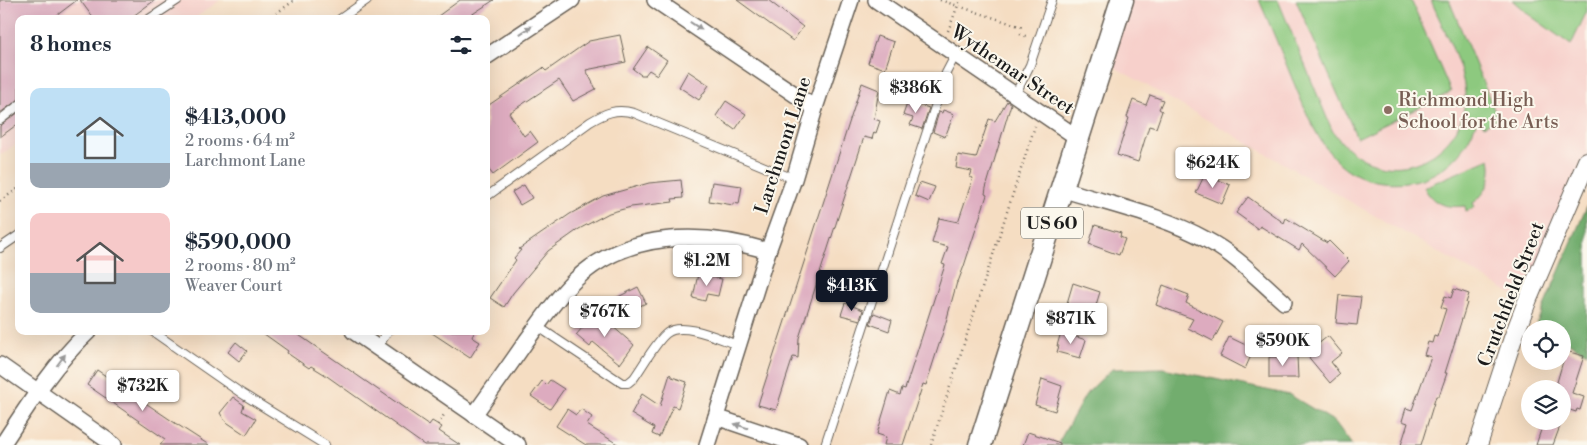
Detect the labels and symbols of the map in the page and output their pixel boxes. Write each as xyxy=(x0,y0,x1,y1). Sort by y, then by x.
street label: Wythemar Street xyxy=(945,19,1079,120)
one-way arrow xyxy=(689,21,703,31)
one-way arrow xyxy=(520,25,533,35)
pin: $386K xyxy=(881,72,951,114)
street label: Larchmont Lane xyxy=(749,73,817,217)
place label: Richmond High School for the Arts xyxy=(1398,88,1558,134)
marker: Richmond High School for the Arts xyxy=(1382,104,1394,116)
pin: $624K xyxy=(1178,146,1248,189)
road number: US 60 xyxy=(1021,208,1083,238)
street label: Crutchfield Street xyxy=(1472,218,1550,370)
pin: $1.2M xyxy=(672,244,742,287)
pin: $413K xyxy=(817,270,887,312)
pin: $767K xyxy=(570,296,640,338)
pin: $871K xyxy=(1036,302,1106,345)
pin: $590K xyxy=(1248,324,1318,367)
one-way arrow xyxy=(56,354,67,367)
pin: $732K xyxy=(108,370,178,412)
one-way arrow xyxy=(733,421,748,429)

